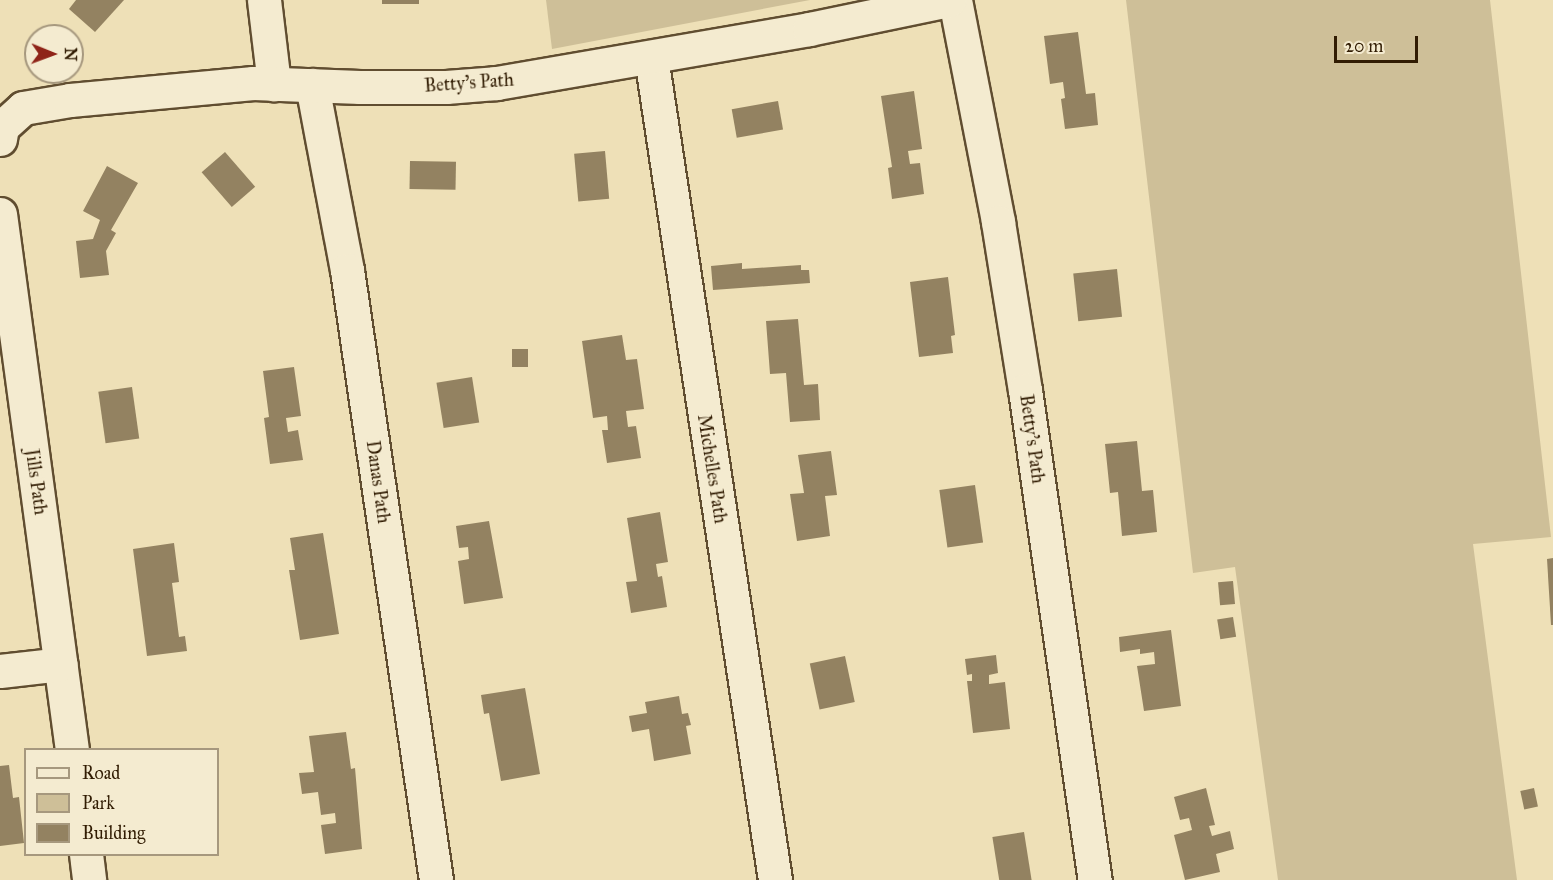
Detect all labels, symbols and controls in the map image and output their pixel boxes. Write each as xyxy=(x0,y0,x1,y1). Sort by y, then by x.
north arrow xyxy=(24,24,84,84)
scale bar xyxy=(1337,24,1421,62)
text: 20 m xyxy=(1345,35,1383,57)
text: N xyxy=(61,47,80,61)
street label: Betty's Path xyxy=(424,69,514,97)
street label: Betty's Path xyxy=(1015,393,1049,485)
street label: Michelles Path xyxy=(693,413,731,525)
street label: Danas Path xyxy=(361,439,395,525)
street label: Jills Path xyxy=(21,448,51,516)
legend xyxy=(24,748,219,856)
text: Road xyxy=(82,762,120,784)
text: Park xyxy=(82,792,115,814)
text: Building xyxy=(82,822,145,844)

